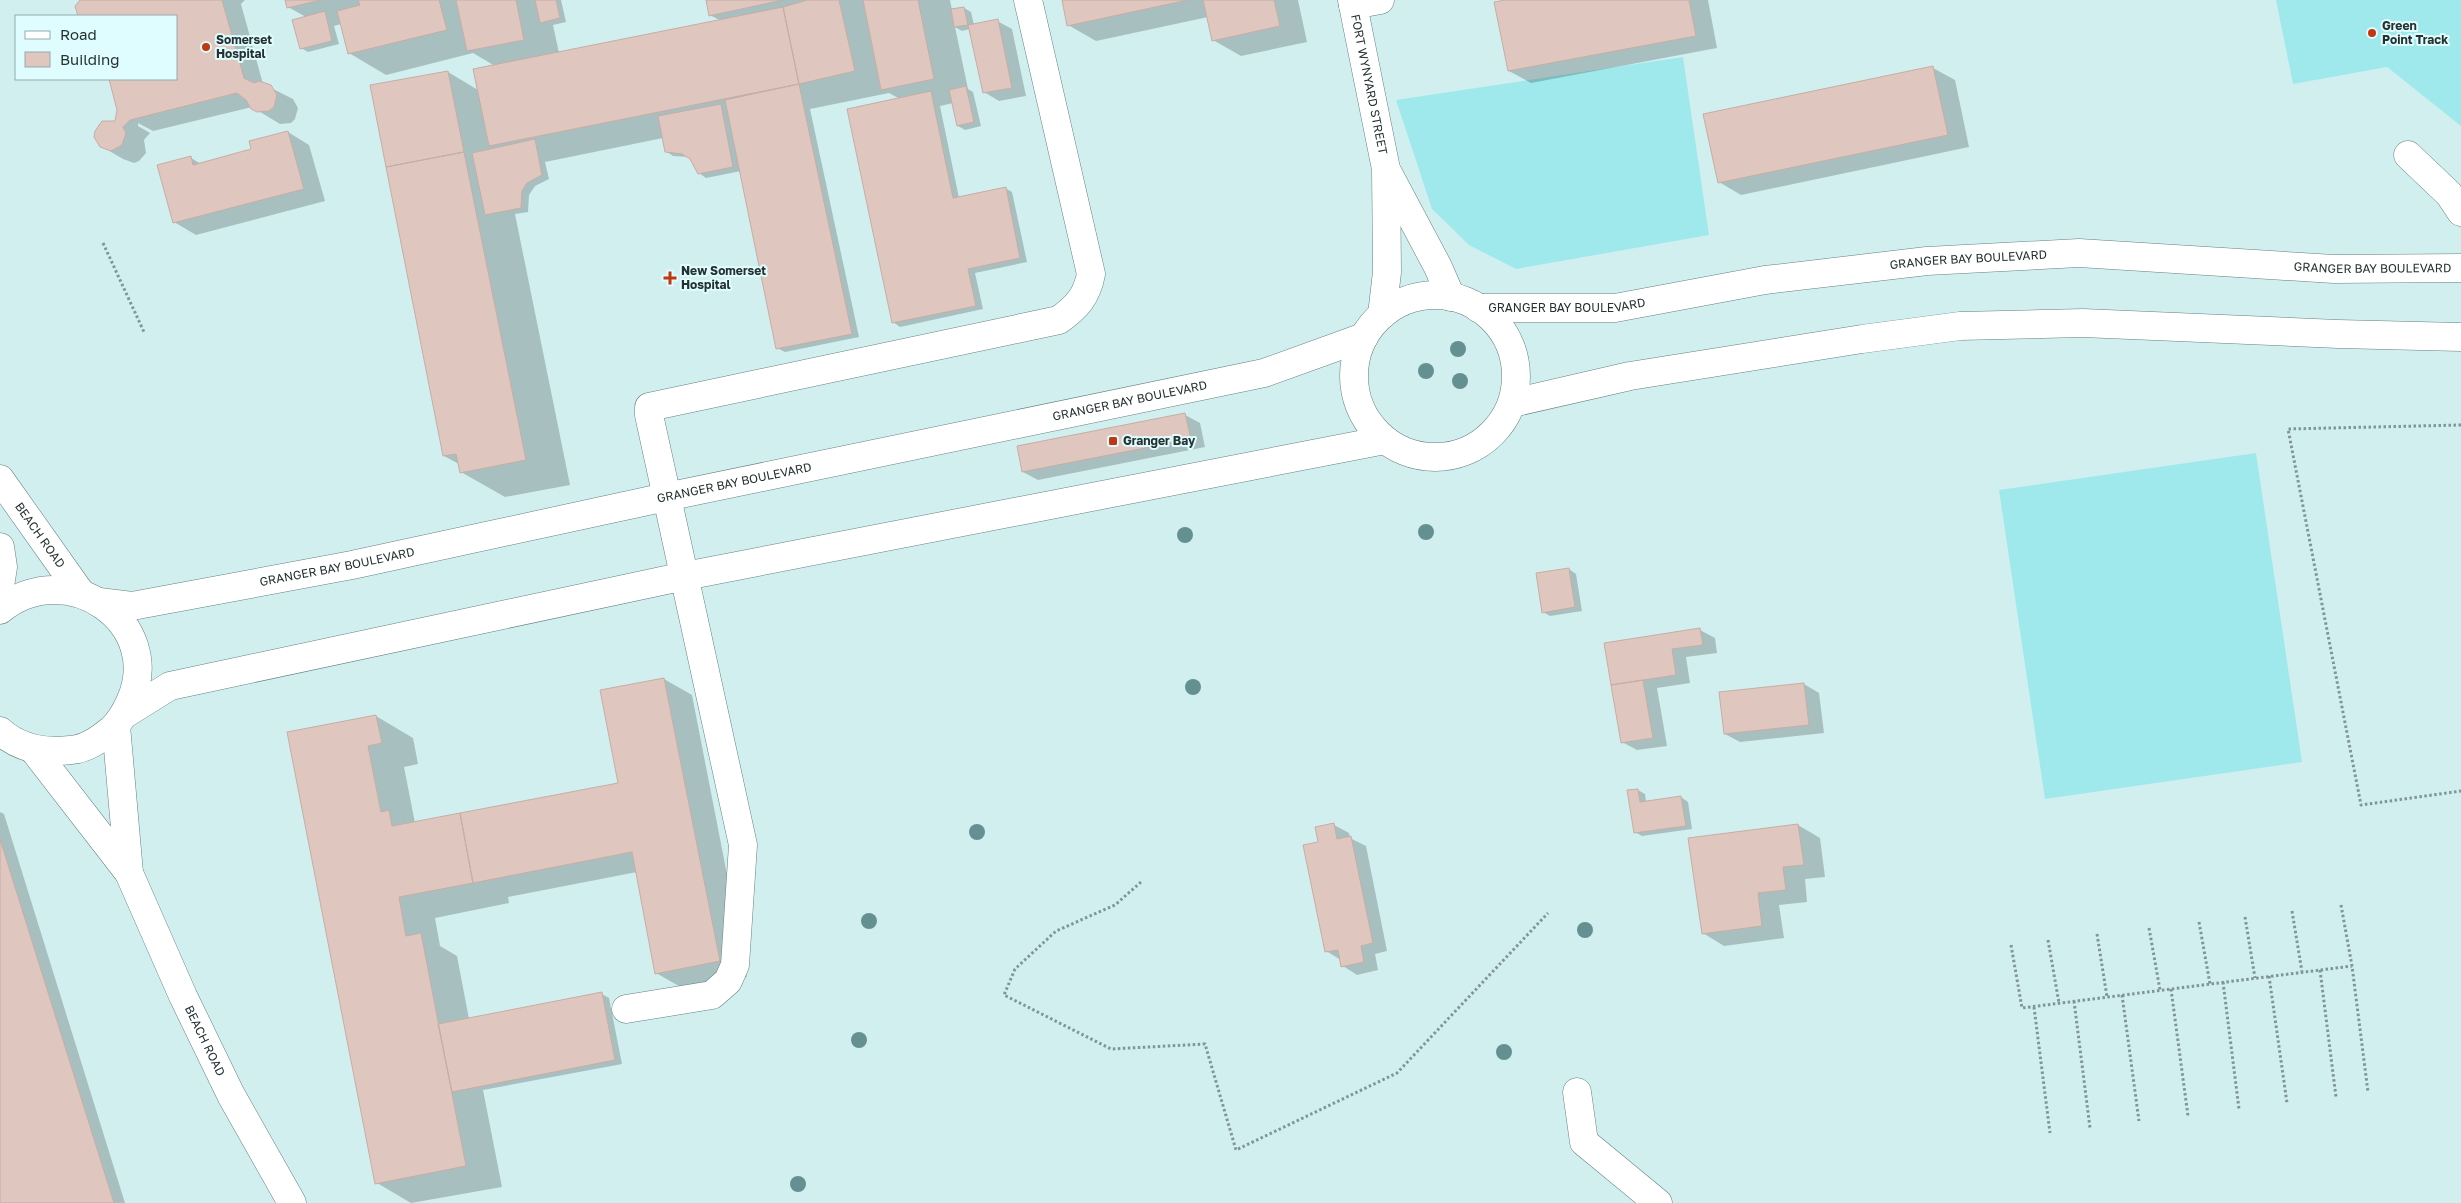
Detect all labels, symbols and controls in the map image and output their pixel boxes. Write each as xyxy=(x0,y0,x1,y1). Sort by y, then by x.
street label: FORT WYNYARD STREET xyxy=(1348,13,1391,156)
legend xyxy=(15,15,178,80)
place label: Green Point Track xyxy=(2382,18,2448,47)
text: Road xyxy=(60,25,97,43)
marker: Green Point Track xyxy=(2366,27,2378,39)
place label: Somerset Hospital xyxy=(216,32,272,61)
marker: Somerset Hospital xyxy=(200,41,212,53)
text: Building xyxy=(60,50,120,68)
street label: GRANGER BAY BOULEVARD xyxy=(1889,247,2047,272)
street label: GRANGER BAY BOULEVARD xyxy=(2293,258,2451,276)
place label: New Somerset Hospital xyxy=(681,263,766,292)
marker: New Somerset Hospital xyxy=(663,271,677,285)
street label: GRANGER BAY BOULEVARD xyxy=(1488,294,1647,315)
street label: GRANGER BAY BOULEVARD xyxy=(1051,377,1208,424)
place label: Granger Bay xyxy=(1123,433,1196,448)
marker: Granger Bay xyxy=(1107,435,1119,447)
street label: GRANGER BAY BOULEVARD xyxy=(655,459,813,506)
street label: BEACH ROAD xyxy=(12,499,69,571)
street label: GRANGER BAY BOULEVARD xyxy=(258,544,416,589)
street label: BEACH ROAD xyxy=(182,1003,229,1078)

